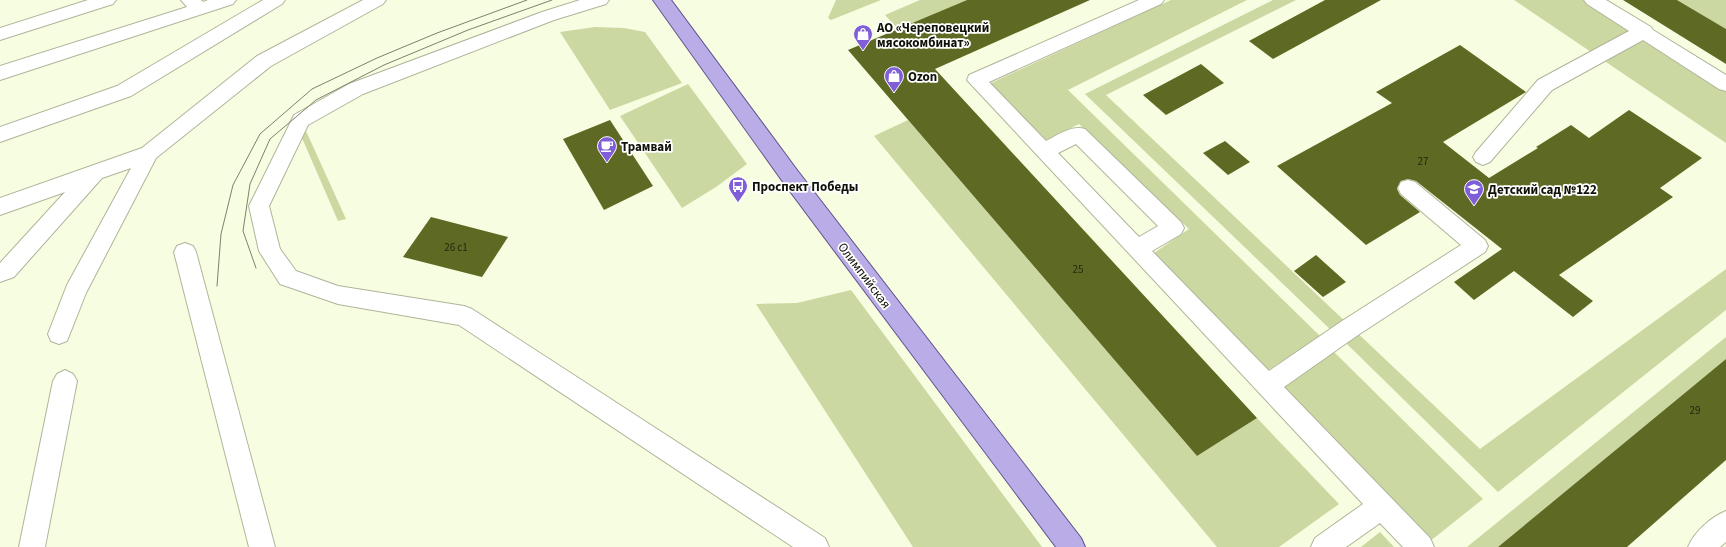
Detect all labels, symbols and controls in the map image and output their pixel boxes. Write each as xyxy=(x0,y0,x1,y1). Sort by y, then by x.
place label: АО «Череповецкий мясокомбинат» xyxy=(876,19,989,52)
shop icon: АО «Череповецкий мясокомбинат» xyxy=(852,23,874,51)
shop icon: Ozon xyxy=(883,65,905,93)
place label: Ozon xyxy=(908,68,937,86)
cafe icon: Трамвай xyxy=(596,135,618,163)
place label: Трамвай xyxy=(621,138,672,156)
house number: 27 xyxy=(1418,154,1428,169)
bus stop icon: Проспект Победы xyxy=(727,175,749,203)
place label: Проспект Победы xyxy=(752,178,858,196)
school or university icon: Детский сад №122 xyxy=(1463,178,1485,206)
place label: Детский сад №122 xyxy=(1488,181,1597,199)
street label: Олимпийская xyxy=(833,239,895,312)
house number: 26 с1 xyxy=(444,240,468,255)
house number: 25 xyxy=(1073,262,1083,277)
house number: 29 xyxy=(1690,403,1700,418)

